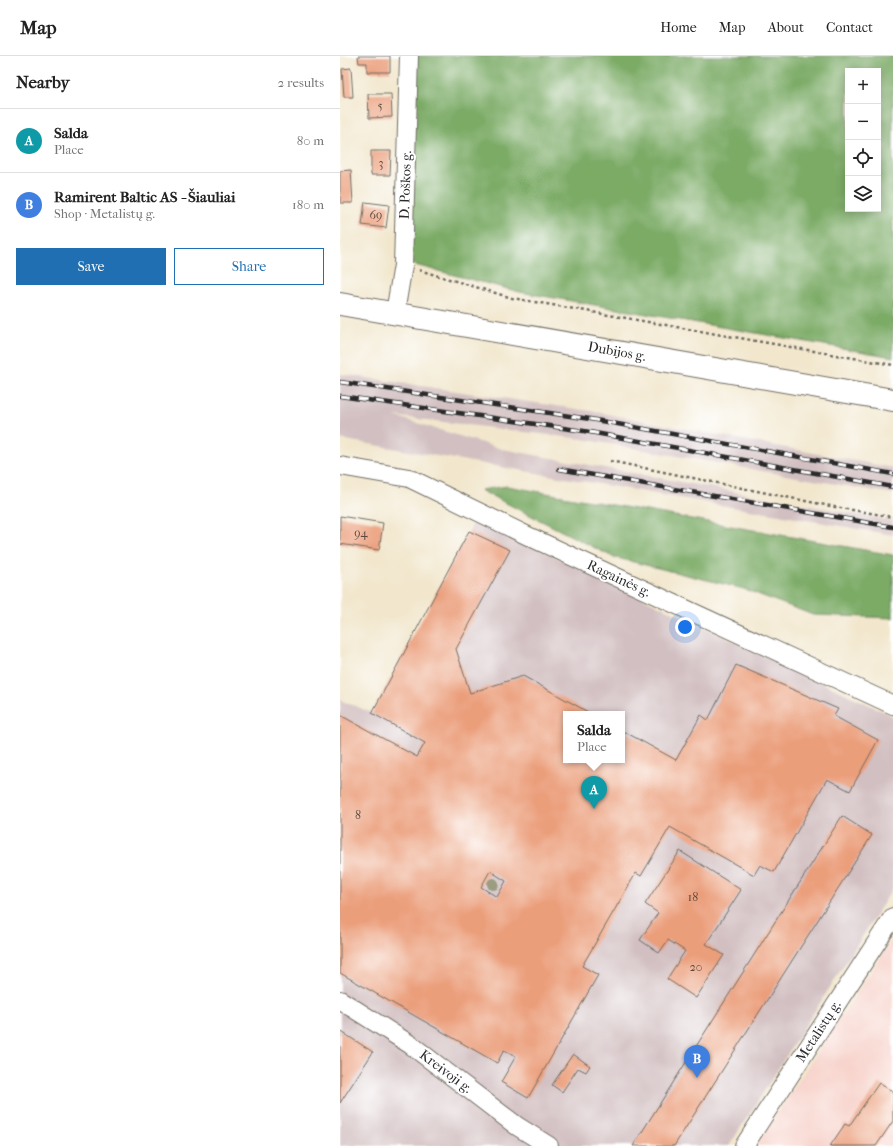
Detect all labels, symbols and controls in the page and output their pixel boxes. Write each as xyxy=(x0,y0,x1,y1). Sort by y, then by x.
text: Map xyxy=(20,17,56,39)
text: Home xyxy=(660,19,697,36)
text: Map xyxy=(719,19,746,36)
text: About xyxy=(768,19,804,36)
text: Contact xyxy=(826,19,873,36)
map controls xyxy=(845,68,881,212)
button: + xyxy=(845,68,881,104)
text: Nearby xyxy=(16,72,70,92)
text: 2 results xyxy=(278,75,324,90)
house number: 5 xyxy=(377,99,383,113)
button: − xyxy=(845,104,881,140)
text: Salda xyxy=(54,124,88,142)
text: A xyxy=(25,133,33,148)
text: 80 m xyxy=(297,133,324,148)
button: locate xyxy=(845,140,881,176)
text: Place xyxy=(54,142,84,157)
street label: D. Poškos g. xyxy=(396,150,415,220)
house number: 3 xyxy=(379,156,384,170)
button: layers xyxy=(845,176,881,212)
text: Ramirent Baltic AS - Šiauliai xyxy=(54,188,235,206)
text: B xyxy=(25,197,33,212)
text: 180 m xyxy=(292,197,324,212)
text: Shop · Metalistų g. xyxy=(54,206,155,221)
house number: 69 xyxy=(370,208,382,222)
button: Save xyxy=(16,248,166,285)
button: Share xyxy=(174,248,324,285)
street label: Dubijos g. xyxy=(586,338,648,365)
house number: 94 xyxy=(354,526,369,540)
street label: Ragainės g. xyxy=(584,556,654,601)
your location xyxy=(675,617,695,637)
popup xyxy=(563,711,625,763)
text: Salda xyxy=(577,721,611,739)
text: Place xyxy=(577,739,607,754)
pin: A xyxy=(581,776,607,809)
house number: 8 xyxy=(355,808,361,822)
house number: 18 xyxy=(688,890,698,904)
house number: 20 xyxy=(690,960,702,974)
street label: Metalistų g. xyxy=(792,997,845,1065)
pin: B xyxy=(684,1045,710,1078)
street label: Kreivoji g. xyxy=(416,1046,476,1097)

